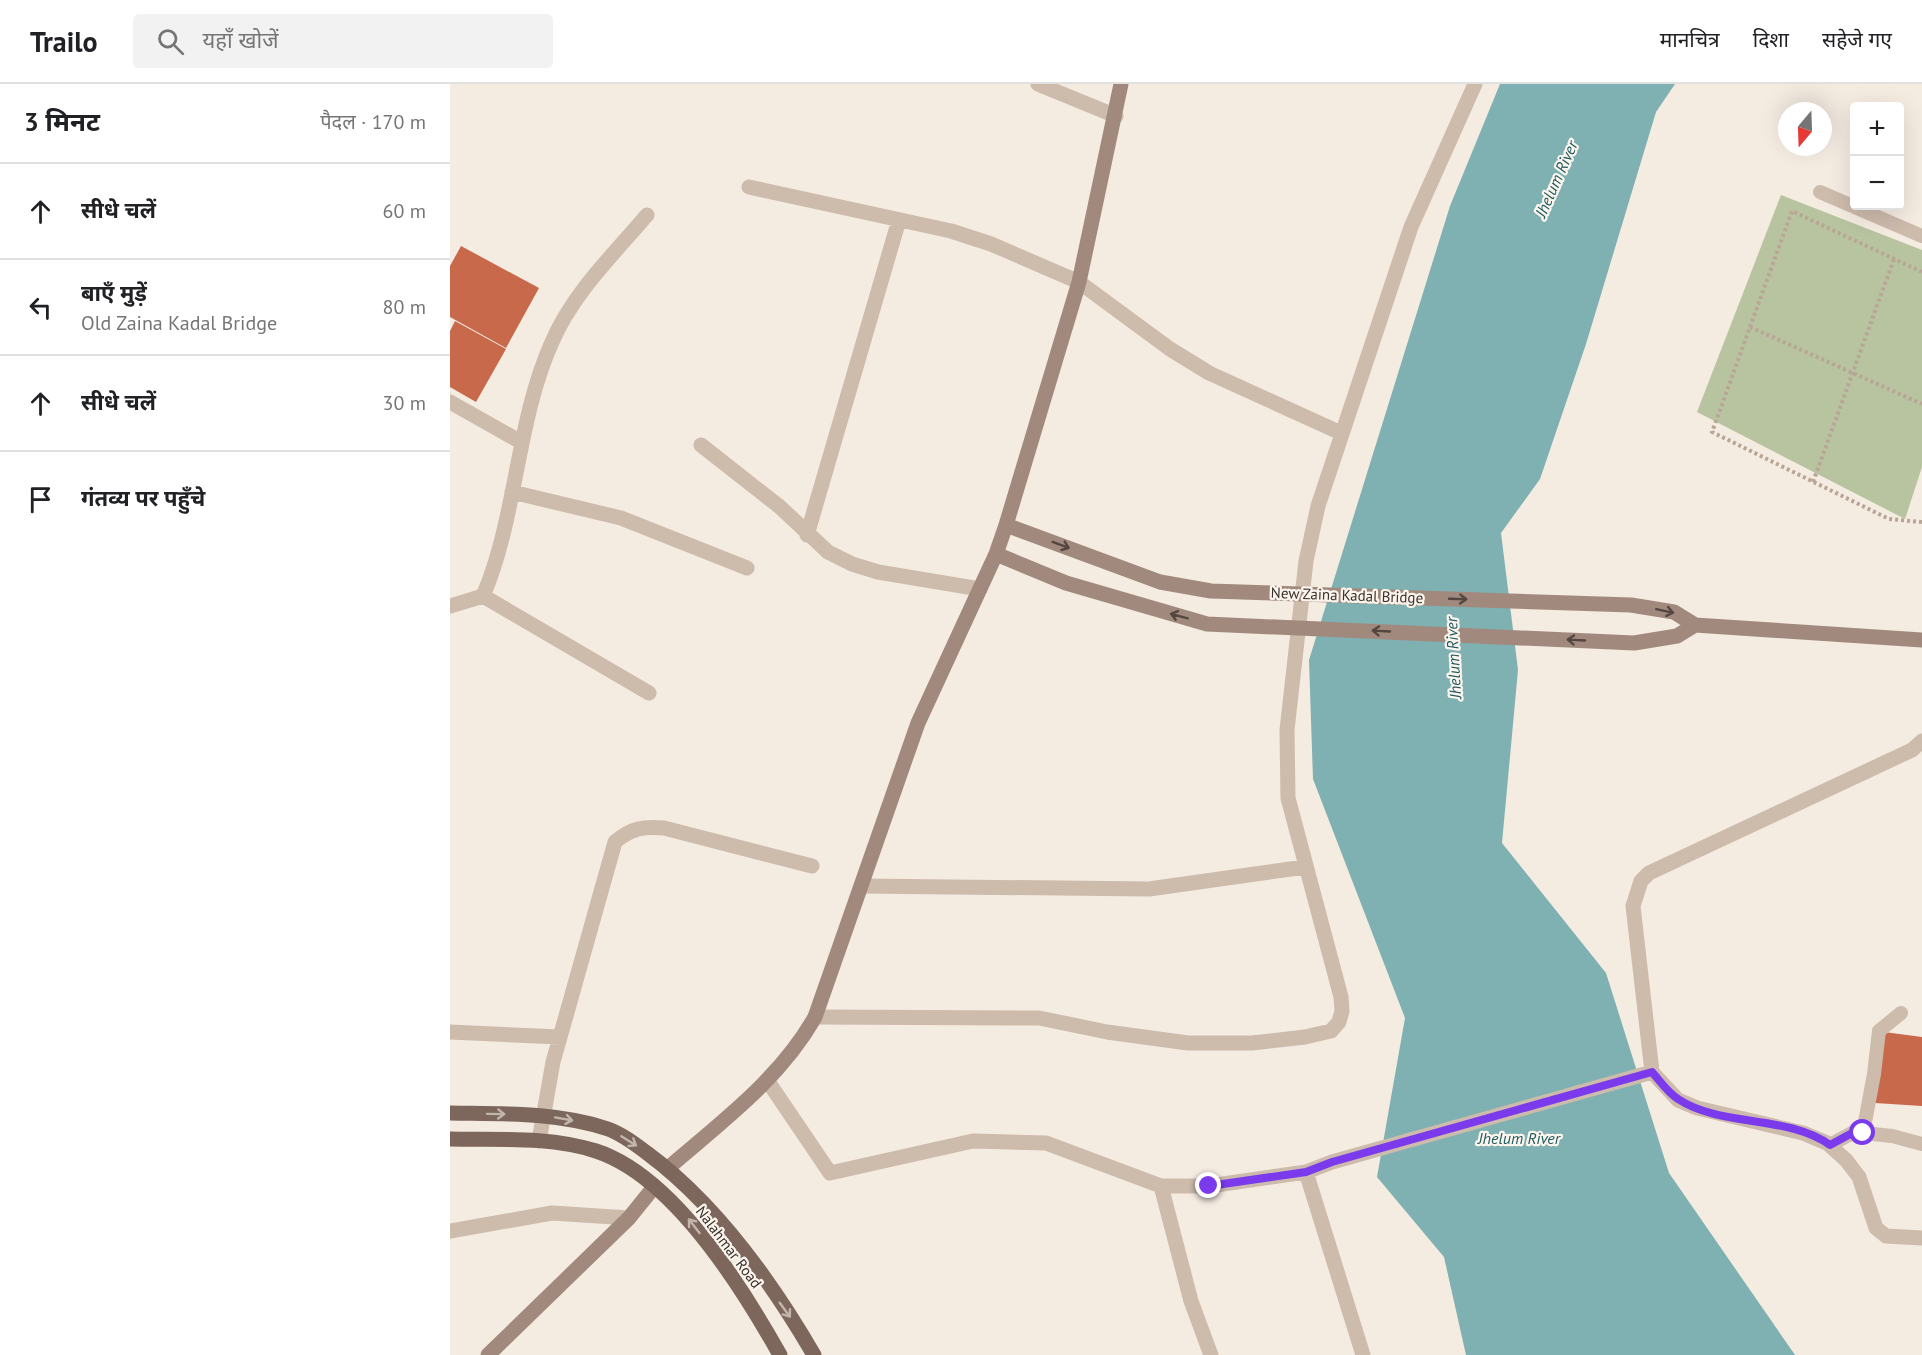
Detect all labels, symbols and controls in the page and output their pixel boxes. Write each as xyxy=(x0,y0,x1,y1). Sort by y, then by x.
search box xyxy=(133,14,553,68)
text: Trailo xyxy=(30,23,97,60)
icon: search xyxy=(154,25,187,58)
text: यहाँ खोजें xyxy=(202,26,279,54)
text: मानचित्र xyxy=(1660,26,1720,53)
text: दिशा xyxy=(1753,26,1789,53)
text: सहेजे गए xyxy=(1822,26,1892,53)
north arrow xyxy=(1778,102,1832,156)
map controls xyxy=(1850,102,1904,210)
button: + xyxy=(1850,102,1904,156)
text: 3 मिनट xyxy=(24,105,100,138)
text: पैदल · 170 m xyxy=(320,109,426,135)
water label: Jhelum River xyxy=(1530,136,1582,221)
button: − xyxy=(1850,156,1904,210)
icon: ahead xyxy=(24,195,57,228)
text: सीधे चलें xyxy=(81,196,156,224)
text: 60 m xyxy=(383,198,426,224)
text: बाएँ मुड़ें xyxy=(81,279,147,307)
icon: left xyxy=(24,291,57,324)
text: 80 m xyxy=(383,294,426,320)
text: Old Zaina Kadal Bridge xyxy=(81,310,277,336)
icon: ahead xyxy=(24,387,57,420)
text: सीधे चलें xyxy=(81,388,156,416)
text: 30 m xyxy=(383,390,426,416)
icon: arrive xyxy=(24,483,57,516)
text: गंतव्य पर पहुँचे xyxy=(81,484,205,512)
one-way arrow xyxy=(1051,541,1070,552)
street label: New Zaina Kadal Bridge xyxy=(1270,583,1424,607)
one-way arrow xyxy=(1448,594,1468,605)
one-way arrow xyxy=(1655,605,1674,617)
one-way arrow xyxy=(1170,610,1189,622)
water label: Jhelum River xyxy=(1441,615,1465,700)
one-way arrow xyxy=(1371,626,1391,637)
one-way arrow xyxy=(1566,635,1586,646)
one-way arrow xyxy=(485,1108,505,1120)
one-way arrow xyxy=(553,1113,573,1124)
route start xyxy=(1849,1119,1875,1145)
water label: Jhelum River xyxy=(1477,1128,1562,1148)
one-way arrow xyxy=(620,1135,637,1147)
route end xyxy=(1195,1172,1221,1198)
street label: Nalahmar Road xyxy=(692,1202,766,1292)
one-way arrow xyxy=(687,1219,700,1235)
one-way arrow xyxy=(779,1302,792,1318)

